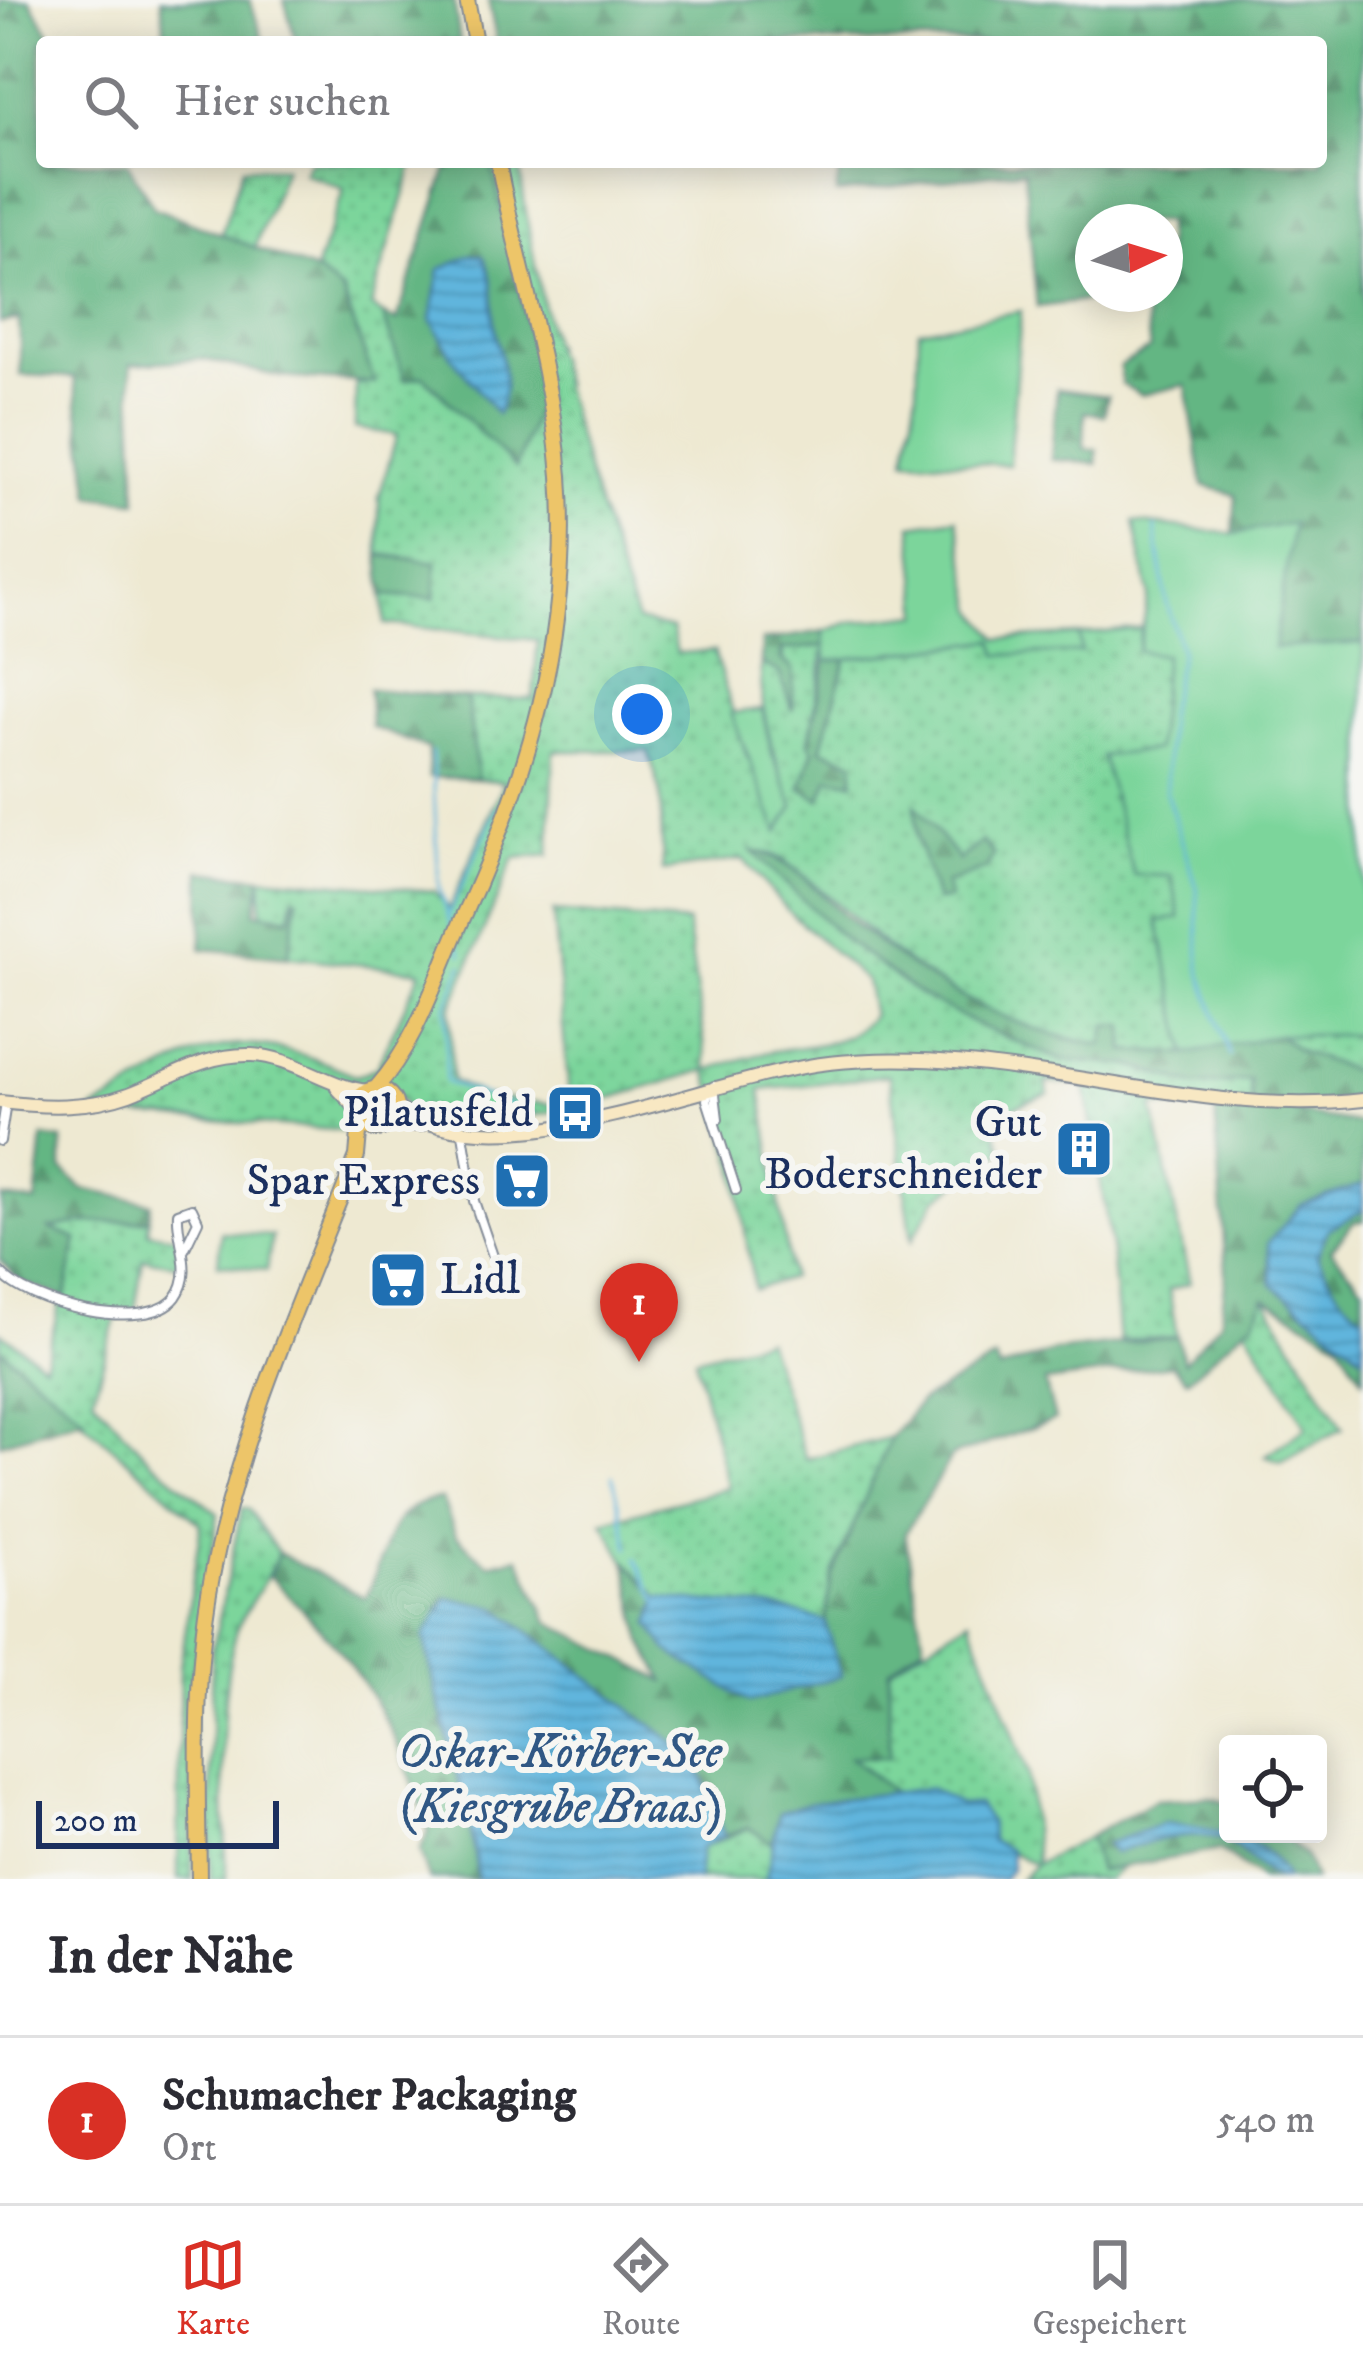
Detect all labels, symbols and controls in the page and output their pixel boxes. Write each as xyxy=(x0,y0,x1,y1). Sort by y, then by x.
search box xyxy=(36,36,1327,168)
icon: search xyxy=(78,69,144,135)
text: Hier suchen xyxy=(174,74,390,130)
north arrow xyxy=(1075,204,1183,312)
your location xyxy=(612,684,672,744)
bus stop icon: Pilatusfeld xyxy=(544,1082,606,1144)
place label: Pilatusfeld xyxy=(343,1085,534,1141)
place label: Gut Boderschneider xyxy=(764,1095,1042,1203)
building icon: Gut Boderschneider xyxy=(1053,1118,1115,1180)
supermarket icon: Spar Express xyxy=(491,1150,553,1212)
place label: Spar Express xyxy=(246,1153,480,1209)
supermarket icon: Lidl xyxy=(367,1249,429,1311)
place label: Lidl xyxy=(440,1252,520,1308)
pin: 1 xyxy=(600,1263,678,1362)
water label: Oskar-Körber-See (Kiesgrube Braas) xyxy=(398,1723,724,1838)
map controls xyxy=(1219,1735,1327,1843)
button: locate xyxy=(1219,1735,1327,1843)
scale bar xyxy=(36,1795,279,1848)
text: 200 m xyxy=(54,1801,138,1842)
text: In der Nähe xyxy=(48,1925,293,1989)
text: Schumacher Packaging xyxy=(162,2068,576,2124)
text: 1 xyxy=(80,2096,94,2145)
text: 540 m xyxy=(1217,2096,1315,2145)
text: Ort xyxy=(162,2124,217,2173)
tab: Karte xyxy=(176,2232,250,2345)
tab: Route xyxy=(602,2232,680,2345)
tab: Gespeichert xyxy=(1032,2232,1187,2345)

